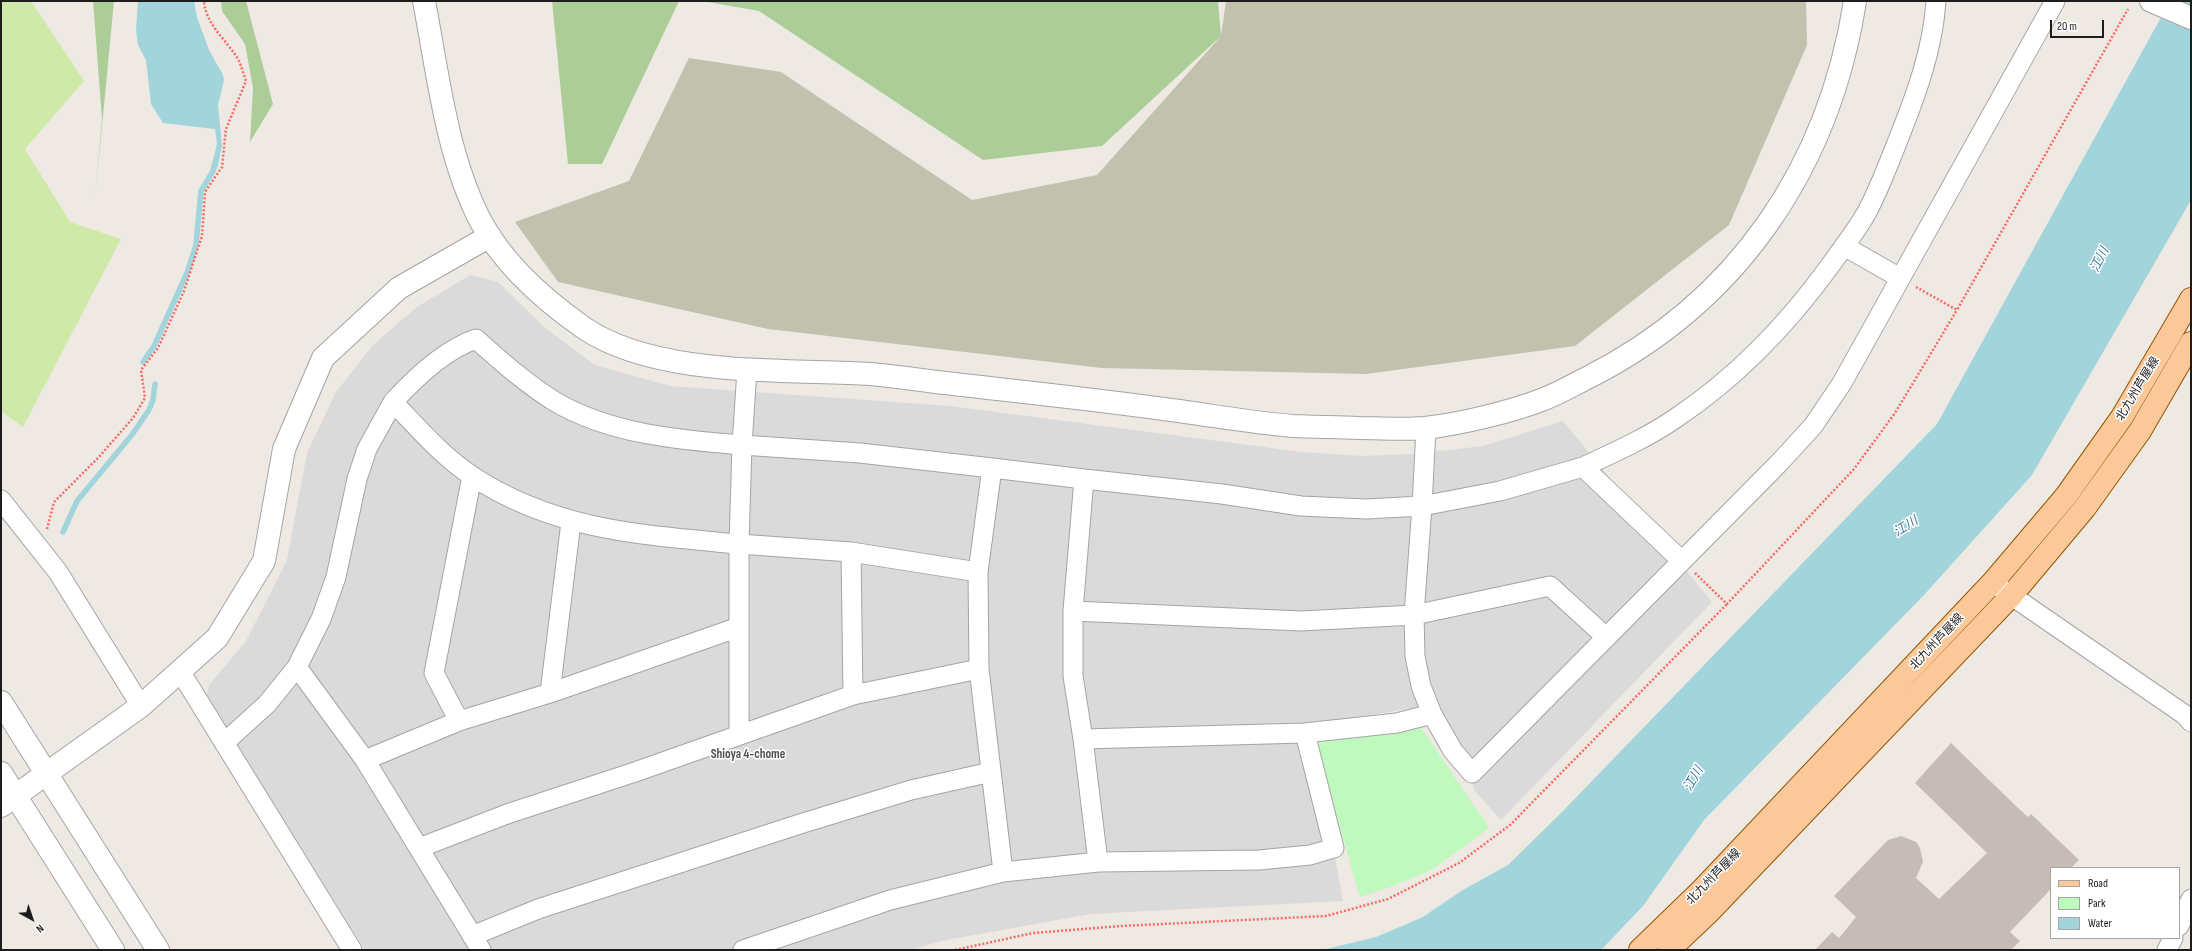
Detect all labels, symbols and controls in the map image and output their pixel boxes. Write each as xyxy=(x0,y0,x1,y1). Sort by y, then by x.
scale bar xyxy=(2052,12,2106,38)
text: 20 m xyxy=(2057,19,2077,34)
water label: 江川 xyxy=(2087,245,2113,275)
street label: 北九州芦屋線 xyxy=(2113,354,2163,424)
water label: 江川 xyxy=(1891,513,1921,541)
street label: 北九州芦屋線 xyxy=(1907,611,1967,673)
district label: Shioya 4-chome xyxy=(711,747,785,763)
water label: 江川 xyxy=(1681,764,1707,794)
street label: 北九州芦屋線 xyxy=(1684,846,1744,908)
legend xyxy=(2050,867,2180,939)
text: Road xyxy=(2088,876,2108,891)
text: Park xyxy=(2088,896,2106,911)
north arrow xyxy=(12,899,52,939)
text: Water xyxy=(2088,916,2112,931)
text: N xyxy=(34,922,46,935)

